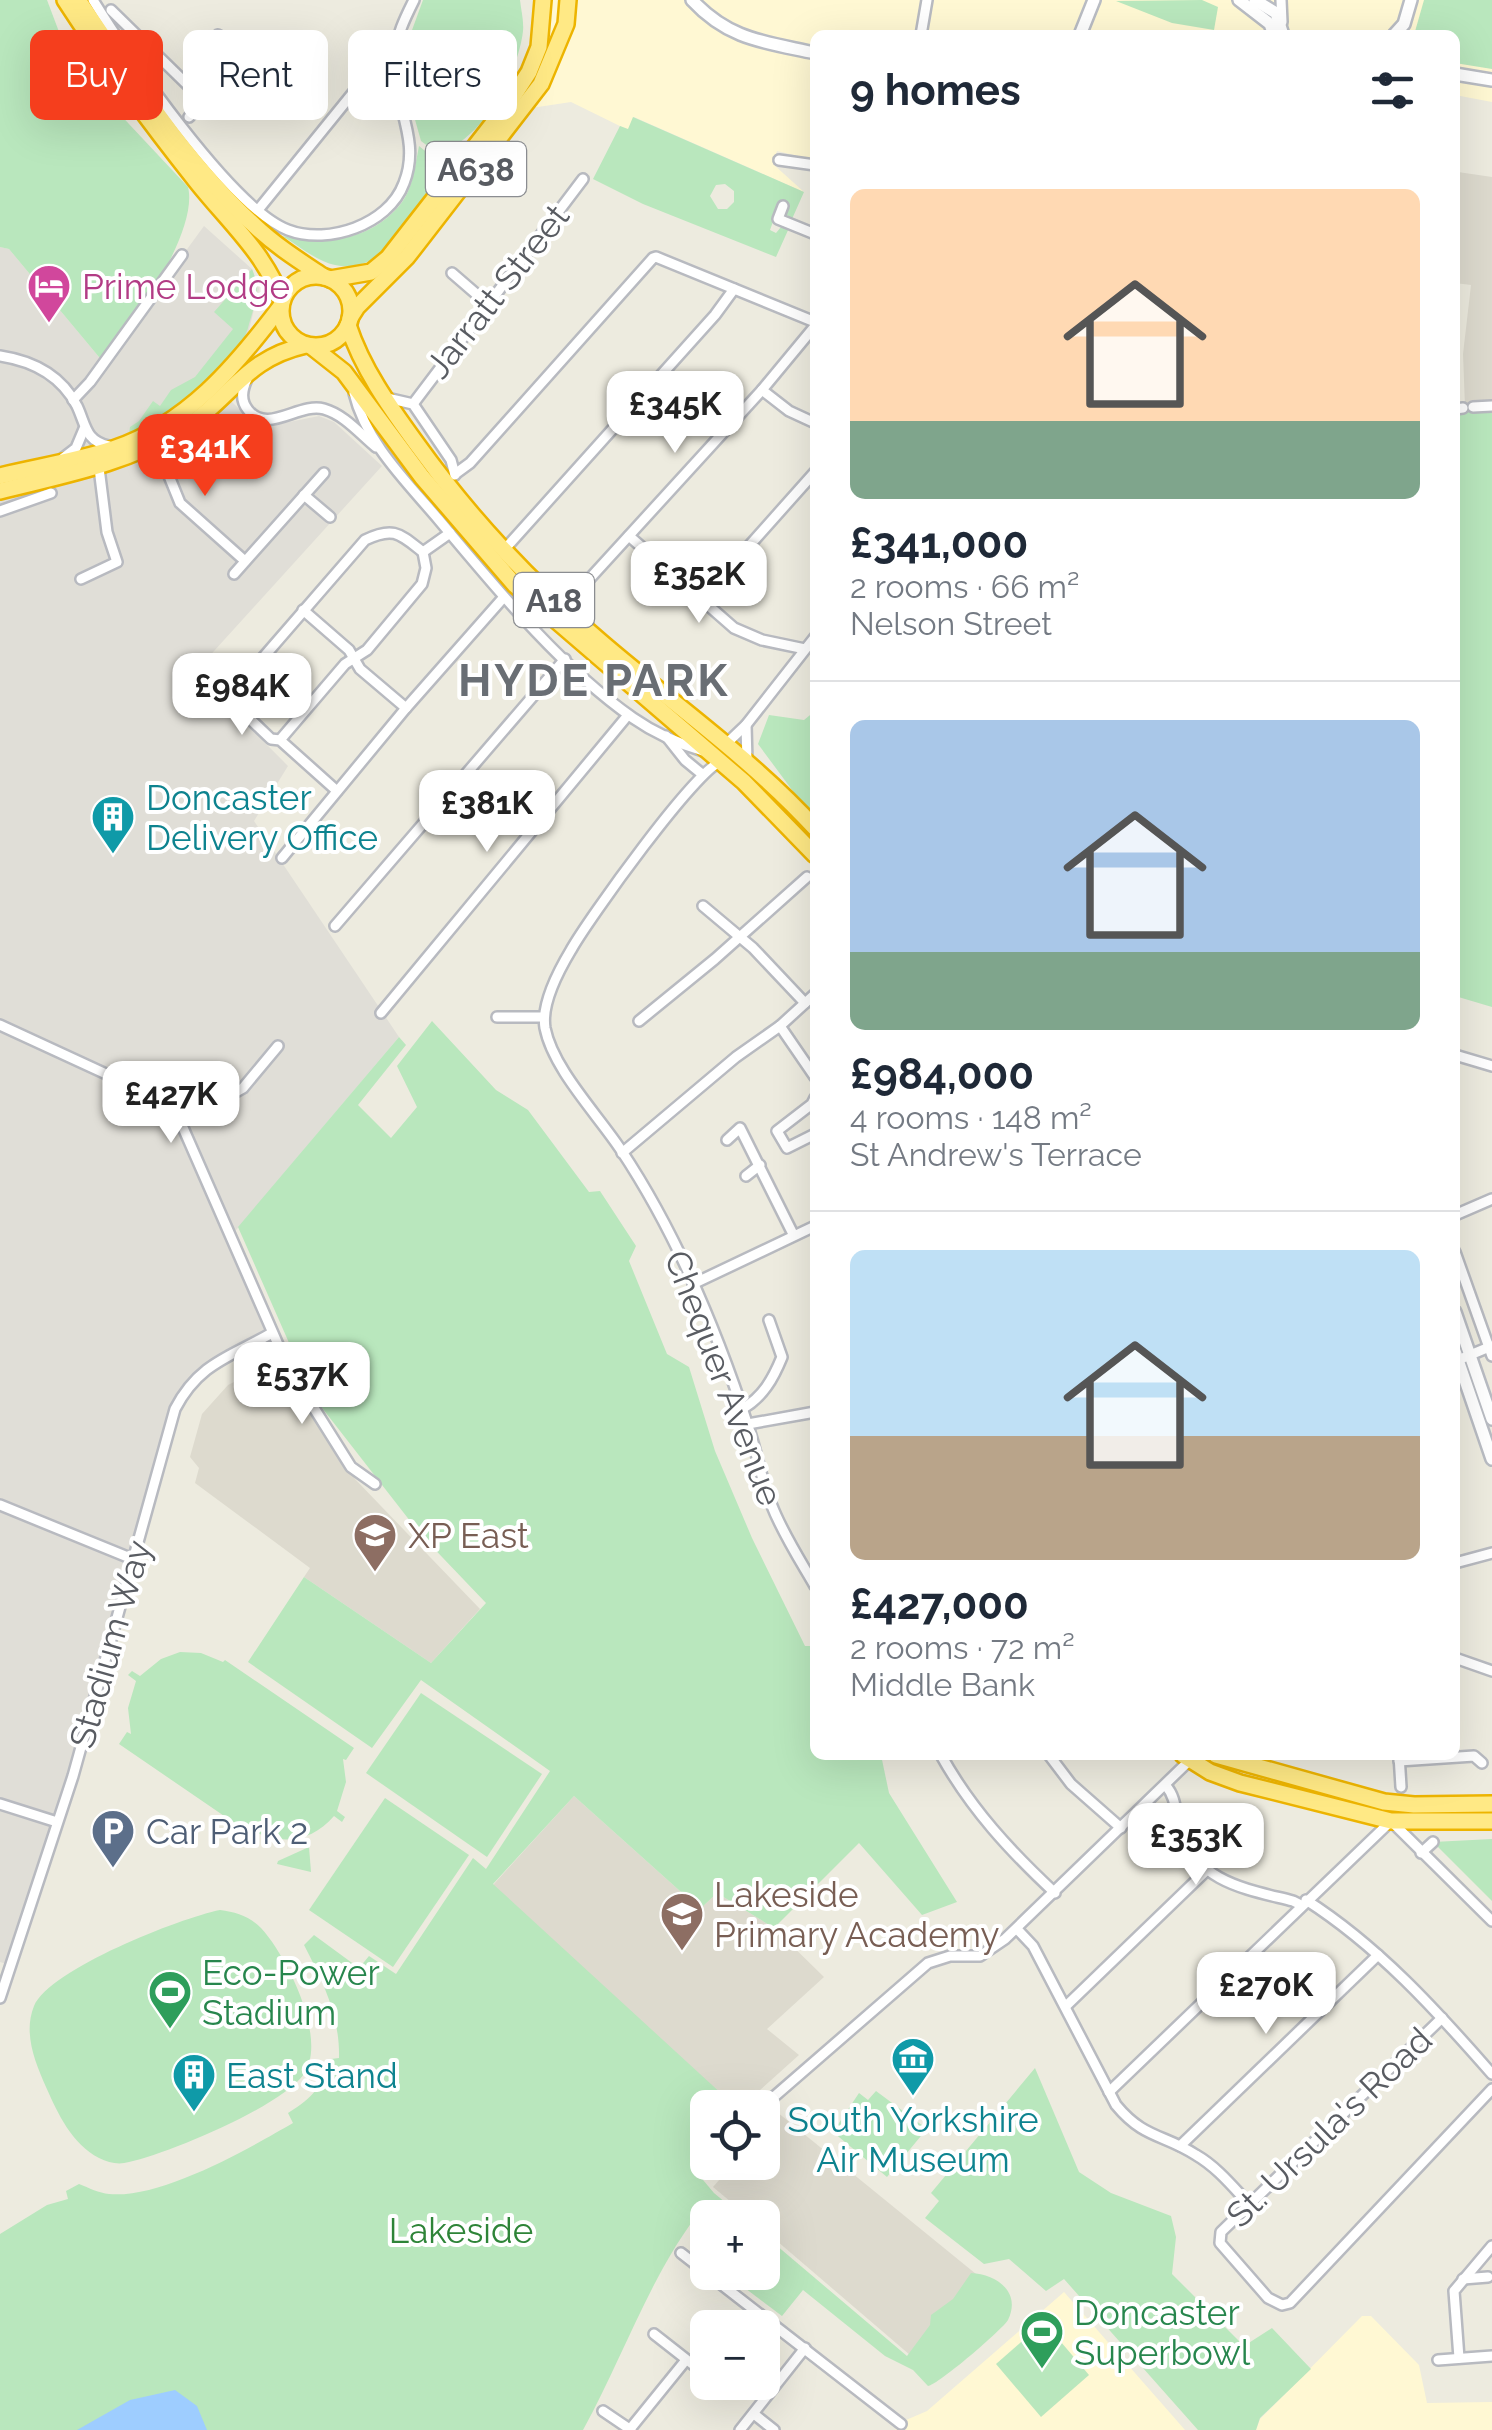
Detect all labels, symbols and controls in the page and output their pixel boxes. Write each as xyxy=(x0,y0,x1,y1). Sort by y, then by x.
chip: Buy xyxy=(30,30,163,120)
chip: Rent xyxy=(183,30,328,120)
chip: Filters xyxy=(348,30,517,120)
icon: filters xyxy=(1365,63,1420,118)
text: 9 homes xyxy=(850,66,1021,115)
road number: A638 xyxy=(426,142,526,196)
street label: Jarratt Street xyxy=(417,196,577,386)
icon: home xyxy=(1045,254,1225,434)
hotel icon: Prime Lodge xyxy=(26,263,72,324)
place label: Prime Lodge xyxy=(82,266,290,307)
pin: £345K xyxy=(605,371,745,456)
text: £345K xyxy=(629,385,721,422)
pin: £341K xyxy=(135,414,275,499)
text: £341K xyxy=(160,428,250,465)
text: £341,000 xyxy=(850,519,1028,568)
pin: £352K xyxy=(629,541,769,626)
text: £352K xyxy=(653,555,745,592)
text: 2 rooms · 66 m² xyxy=(850,568,1079,605)
road number: A18 xyxy=(514,573,594,627)
text: Nelson Street xyxy=(850,605,1052,642)
pin: £984K xyxy=(172,653,312,738)
district label: HYDE PARK xyxy=(458,654,730,707)
text: £984K xyxy=(194,667,290,704)
pin: £381K xyxy=(417,770,557,855)
place label: Doncaster Delivery Office xyxy=(146,777,378,858)
text: £381K xyxy=(441,784,533,821)
icon: home xyxy=(1045,785,1225,965)
building icon: Doncaster Delivery Office xyxy=(90,794,136,855)
text: £984,000 xyxy=(850,1050,1034,1099)
pin: £427K xyxy=(101,1061,241,1146)
text: £427K xyxy=(124,1075,218,1112)
text: 4 rooms · 148 m² xyxy=(850,1099,1092,1136)
text: St Andrew's Terrace xyxy=(850,1136,1142,1173)
street label: Chequer Avenue xyxy=(656,1245,792,1511)
icon: home xyxy=(1045,1315,1225,1495)
pin: £537K xyxy=(232,1342,372,1427)
text: £537K xyxy=(256,1356,348,1393)
school or university icon: XP East xyxy=(352,1512,398,1573)
place label: XP East xyxy=(408,1515,529,1556)
street label: Stadium Way xyxy=(61,1535,159,1753)
text: £427,000 xyxy=(850,1580,1029,1629)
text: 2 rooms · 72 m² xyxy=(850,1629,1075,1666)
text: Middle Bank xyxy=(850,1666,1035,1703)
pin: £353K xyxy=(1126,1803,1266,1888)
parking icon: Car Park 2 xyxy=(90,1808,136,1869)
place label: Car Park 2 xyxy=(146,1811,308,1852)
text: £353K xyxy=(1150,1817,1242,1854)
place label: Lakeside Primary Academy xyxy=(714,1874,1000,1955)
school or university icon: Lakeside Primary Academy xyxy=(659,1891,705,1952)
place label: Eco-Power Stadium xyxy=(202,1952,380,2033)
pin: £270K xyxy=(1196,1952,1336,2037)
text: £270K xyxy=(1219,1966,1313,2003)
sports icon: Eco-Power Stadium xyxy=(147,1969,193,2030)
street label: St. Ursula's Road xyxy=(1218,2019,1440,2235)
museum icon: South Yorkshire Air Museum xyxy=(890,2036,936,2097)
building icon: East Stand xyxy=(171,2052,217,2113)
place label: East Stand xyxy=(226,2055,398,2096)
map controls xyxy=(690,2090,780,2400)
button: locate xyxy=(690,2090,780,2180)
place label: South Yorkshire Air Museum xyxy=(787,2099,1039,2180)
button: + xyxy=(690,2200,780,2290)
park label: Lakeside xyxy=(389,2210,533,2251)
place label: Doncaster Superbowl xyxy=(1074,2292,1251,2373)
sports icon: Doncaster Superbowl xyxy=(1019,2309,1065,2370)
button: − xyxy=(690,2310,780,2400)

